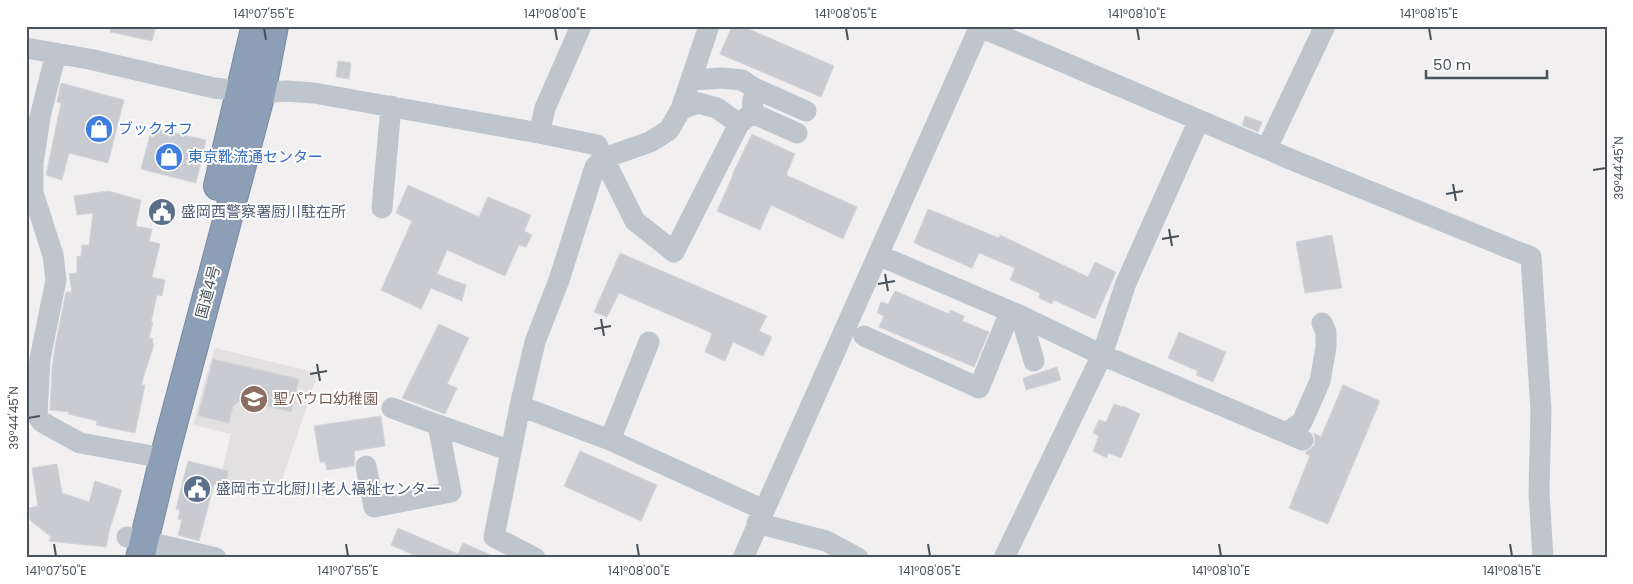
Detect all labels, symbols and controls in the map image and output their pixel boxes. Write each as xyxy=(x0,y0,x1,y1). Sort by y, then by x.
text: 141°07'55"E xyxy=(234,5,294,22)
text: 141°08'00"E xyxy=(524,5,586,22)
text: 141°08'05"E xyxy=(815,5,877,22)
text: 141°08'10"E xyxy=(1108,5,1166,22)
text: 141°08'15"E xyxy=(1400,5,1458,22)
scale bar xyxy=(1426,48,1547,80)
text: 50 m xyxy=(1433,54,1471,75)
shop icon: ブックオフ xyxy=(84,114,114,144)
place label: ブックオフ xyxy=(118,118,193,139)
text: 39°44'45"N xyxy=(1610,136,1627,200)
shop icon: 東京靴流通センター xyxy=(154,142,184,172)
place label: 東京靴流通センター xyxy=(188,146,323,167)
public building icon: 盛岡西警察署厨川駐在所 xyxy=(147,197,177,227)
place label: 盛岡西警察署厨川駐在所 xyxy=(181,201,346,222)
street label: 国道4号 xyxy=(190,263,225,321)
school or university icon: 聖パウロ幼稚園 xyxy=(239,384,269,414)
text: 39°44'45"N xyxy=(5,386,22,450)
place label: 聖パウロ幼稚園 xyxy=(273,388,378,409)
public building icon: 盛岡市立北厨川老人福祉センター xyxy=(182,474,212,504)
place label: 盛岡市立北厨川老人福祉センター xyxy=(216,478,441,499)
text: 141°07'50"E xyxy=(26,562,86,579)
text: 141°07'55"E xyxy=(318,562,378,579)
text: 141°08'00"E xyxy=(608,562,670,579)
text: 141°08'05"E xyxy=(899,562,961,579)
text: 141°08'10"E xyxy=(1192,562,1250,579)
text: 141°08'15"E xyxy=(1483,562,1541,579)

